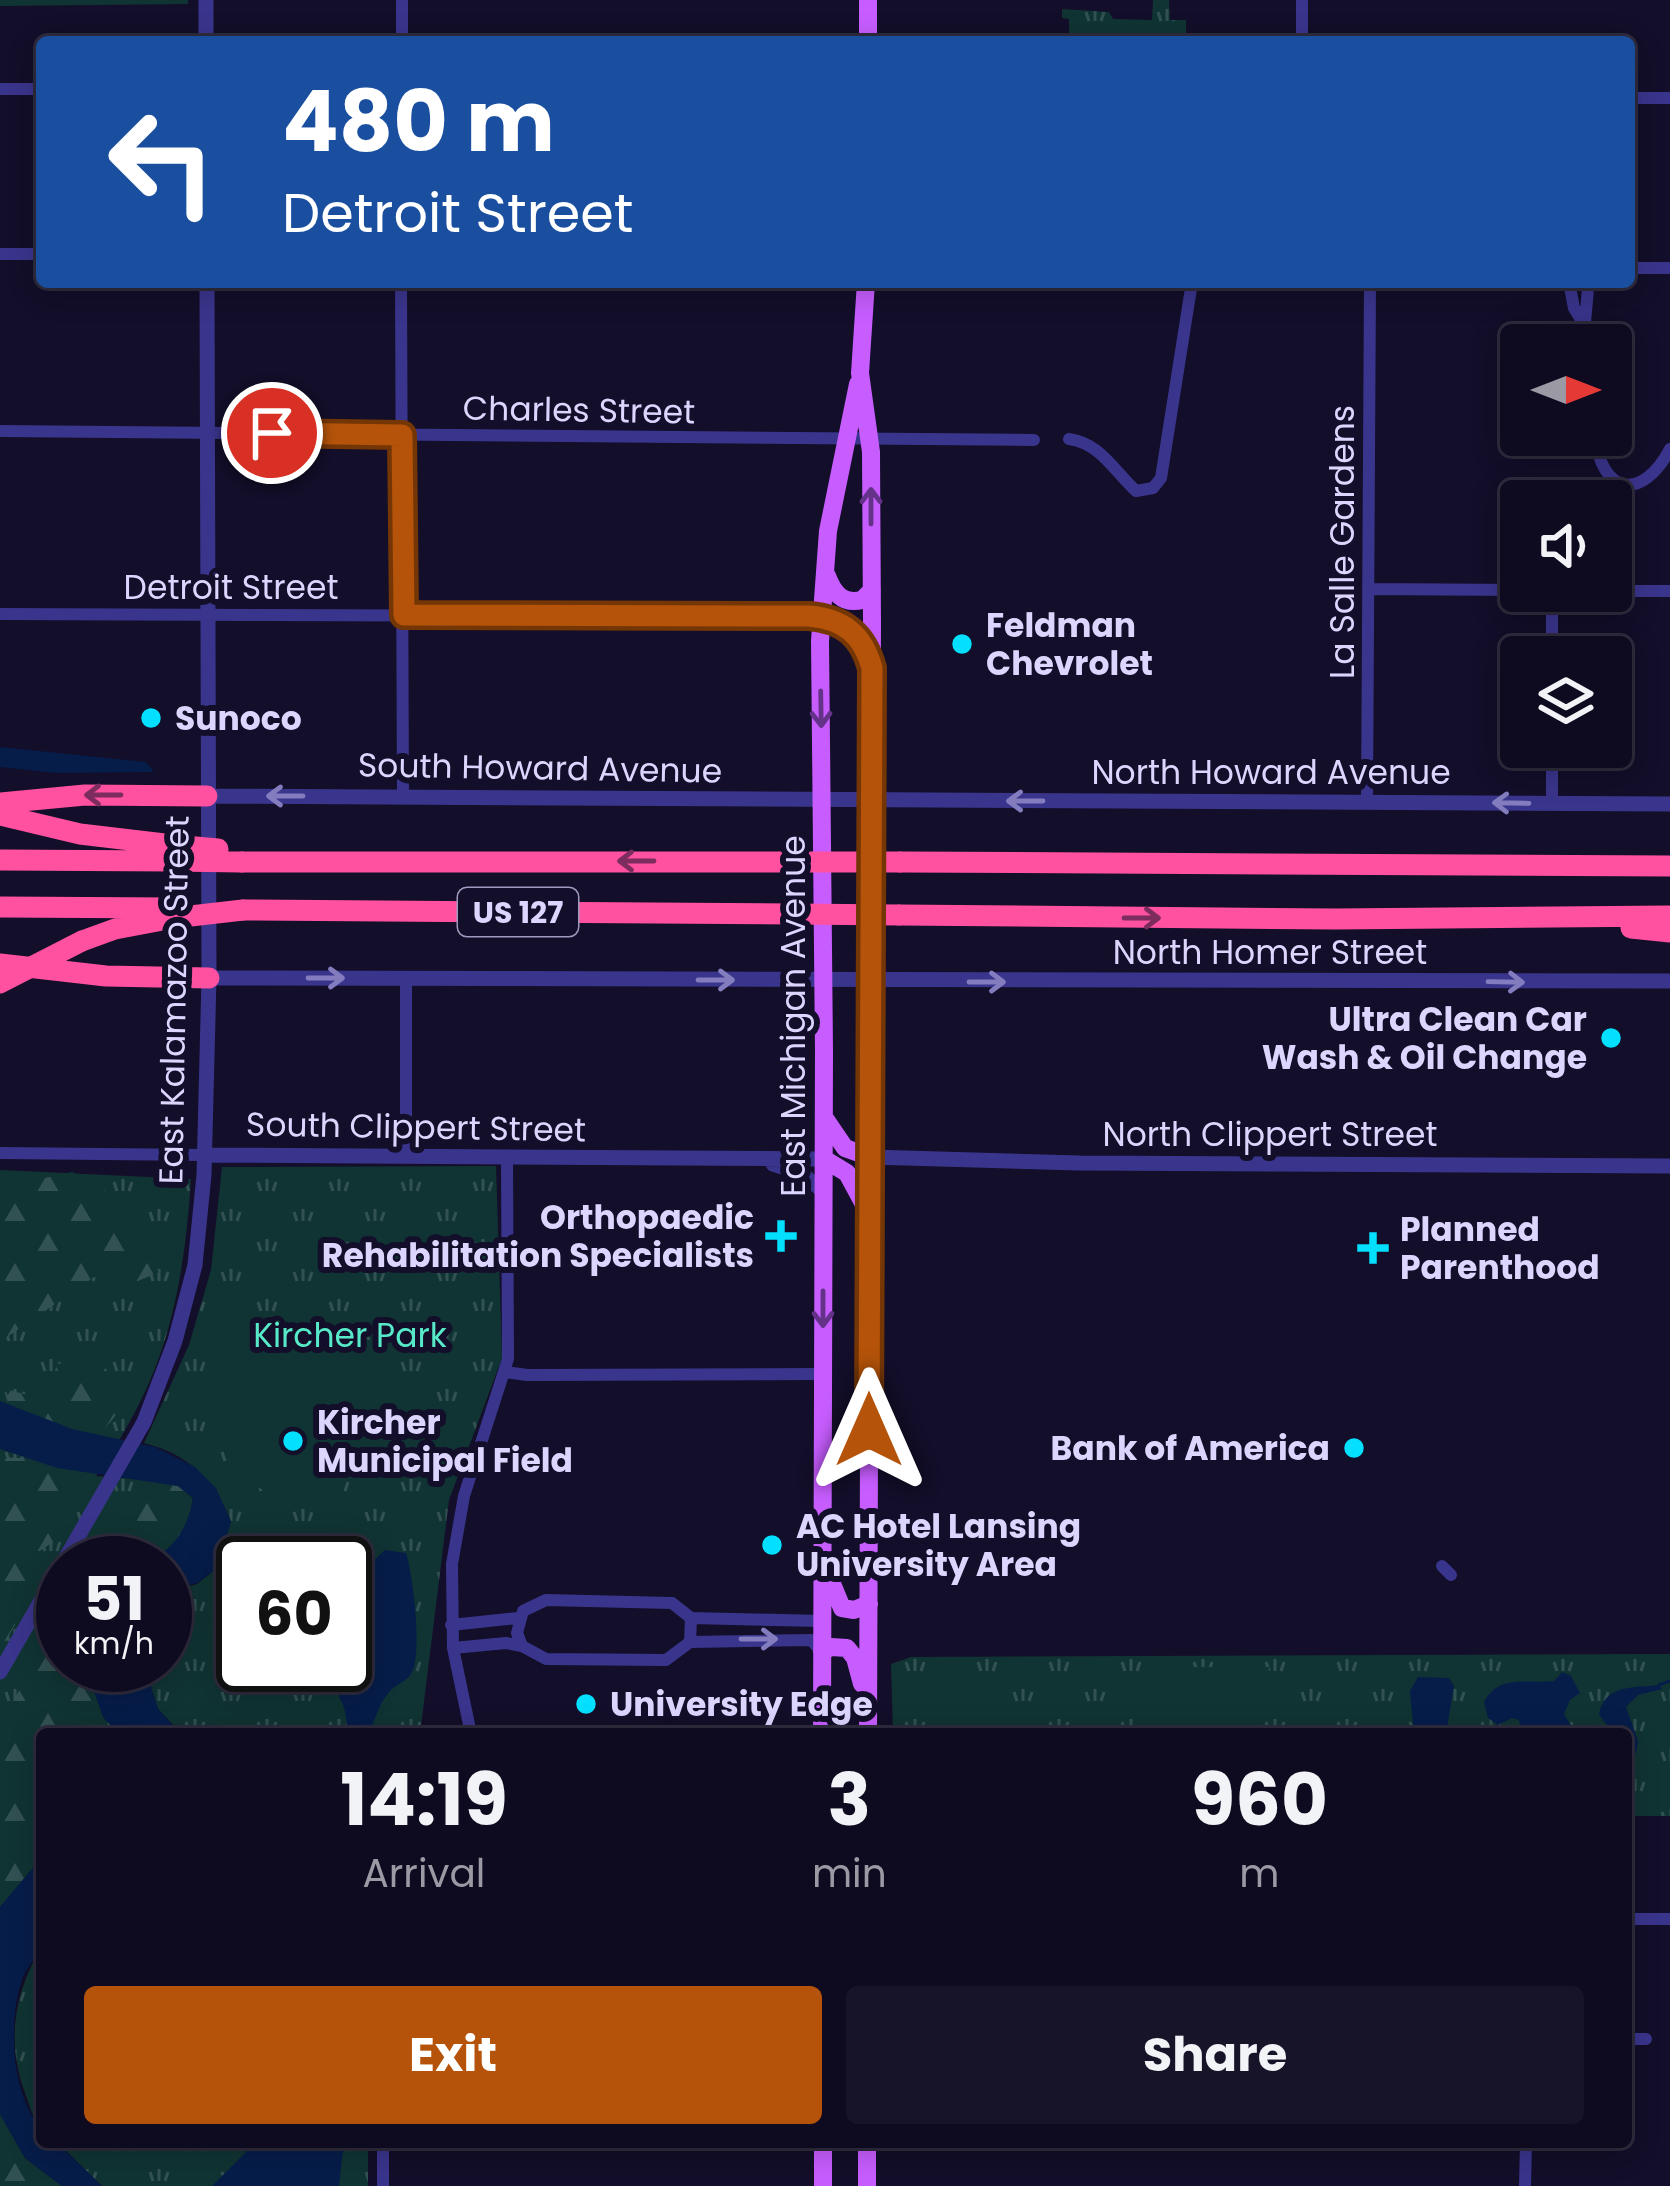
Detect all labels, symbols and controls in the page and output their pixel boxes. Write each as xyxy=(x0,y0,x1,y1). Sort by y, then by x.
text: 480 m xyxy=(282,63,555,180)
icon: left xyxy=(84,84,240,240)
text: Detroit Street xyxy=(282,175,634,251)
north arrow xyxy=(1500,324,1632,456)
map controls xyxy=(1500,324,1632,768)
pin xyxy=(221,382,323,484)
street label: Charles Street xyxy=(462,384,696,436)
icon: arrive xyxy=(239,400,305,466)
street label: La Salle Gardens xyxy=(1319,405,1366,679)
button: sound xyxy=(1500,480,1632,612)
one-way arrow xyxy=(860,487,883,526)
street label: Detroit Street xyxy=(124,564,338,611)
place label: Feldman Chevrolet xyxy=(986,602,1153,687)
marker: Feldman Chevrolet xyxy=(949,631,975,657)
button: layers xyxy=(1500,636,1632,768)
one-way arrow xyxy=(809,689,832,728)
place label: Sunoco xyxy=(175,695,302,742)
marker: Sunoco xyxy=(138,705,164,731)
street label: South Howard Avenue xyxy=(358,741,722,795)
street label: North Howard Avenue xyxy=(1091,749,1451,796)
one-way arrow xyxy=(84,784,123,806)
one-way arrow xyxy=(266,785,305,807)
one-way arrow xyxy=(1006,790,1045,812)
one-way arrow xyxy=(1492,792,1531,815)
street label: East Kalamazoo Street xyxy=(147,815,201,1185)
street label: East Michigan Avenue xyxy=(770,835,817,1197)
one-way arrow xyxy=(617,850,656,872)
road number: US 127 xyxy=(458,888,578,936)
one-way arrow xyxy=(1122,907,1161,929)
street label: North Homer Street xyxy=(1113,929,1427,976)
one-way arrow xyxy=(306,967,345,989)
one-way arrow xyxy=(696,969,735,991)
one-way arrow xyxy=(967,971,1006,993)
one-way arrow xyxy=(1486,971,1525,993)
place label: Ultra Clean Car Wash & Oil Change xyxy=(1262,996,1587,1081)
marker: Ultra Clean Car Wash & Oil Change xyxy=(1598,1025,1624,1051)
street label: South Clippert Street xyxy=(246,1101,586,1153)
street label: North Clippert Street xyxy=(1102,1111,1438,1158)
place label: Orthopaedic Rehabilitation Specialists xyxy=(322,1194,754,1279)
place label: Planned Parenthood xyxy=(1400,1206,1600,1291)
marker: Orthopaedic Rehabilitation Specialists xyxy=(765,1220,797,1252)
marker: Planned Parenthood xyxy=(1357,1232,1389,1264)
one-way arrow xyxy=(812,1289,834,1328)
park label: Kircher Park xyxy=(253,1312,447,1359)
position arrow xyxy=(806,1367,932,1493)
place label: Kircher Municipal Field xyxy=(317,1399,573,1484)
place label: Bank of America xyxy=(1050,1425,1330,1472)
marker: Kircher Municipal Field xyxy=(280,1428,306,1454)
marker: Bank of America xyxy=(1341,1435,1367,1461)
place label: AC Hotel Lansing University Area xyxy=(796,1503,1081,1588)
marker: AC Hotel Lansing University Area xyxy=(759,1532,785,1558)
speed limit sign: 60 xyxy=(216,1536,372,1692)
text: 51 xyxy=(83,1557,145,1641)
text: km/h xyxy=(74,1622,154,1665)
one-way arrow xyxy=(739,1628,778,1651)
place label: University Edge xyxy=(610,1681,873,1728)
marker: University Edge xyxy=(573,1691,599,1717)
text: 14:19 xyxy=(340,1749,508,1850)
text: 3 xyxy=(827,1749,871,1850)
text: 960 xyxy=(1191,1749,1328,1850)
text: Arrival xyxy=(363,1846,485,1901)
text: min xyxy=(812,1846,887,1901)
text: m xyxy=(1239,1846,1279,1901)
button: Exit xyxy=(84,1986,822,2124)
button: Share xyxy=(846,1986,1584,2124)

